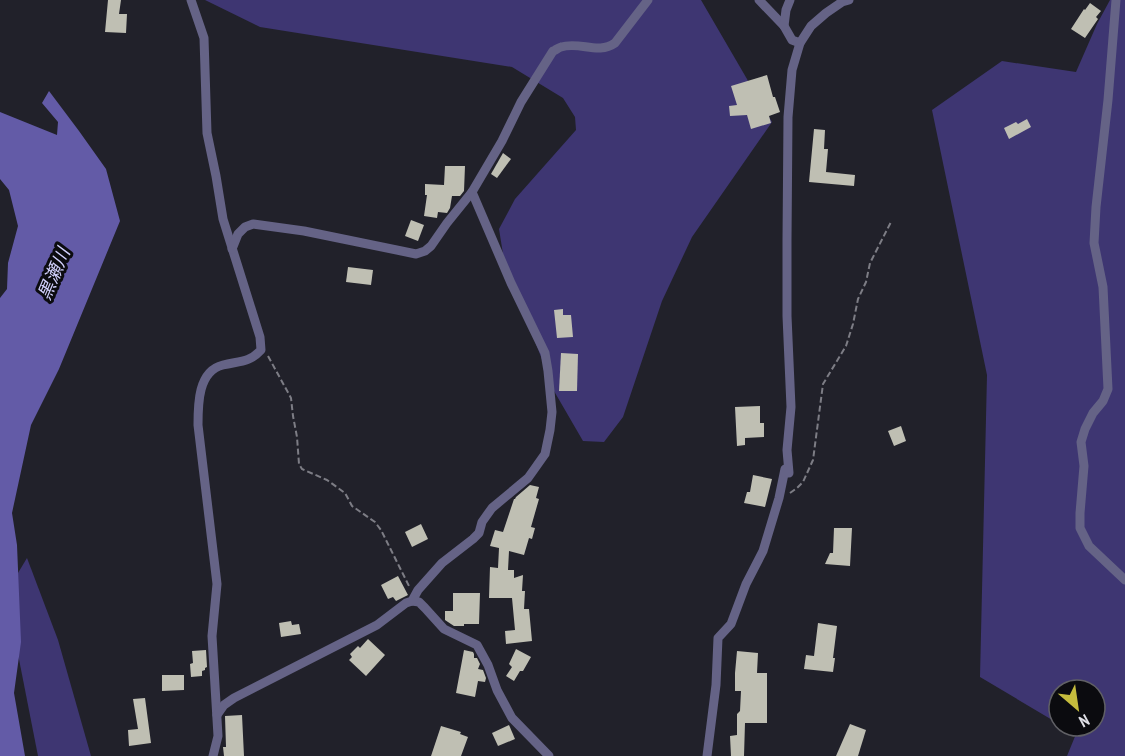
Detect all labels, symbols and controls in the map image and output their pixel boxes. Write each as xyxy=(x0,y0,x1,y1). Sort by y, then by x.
water label: 黒瀬川 xyxy=(32,243,75,303)
north arrow xyxy=(1047,678,1107,738)
text: N xyxy=(1076,710,1093,732)

